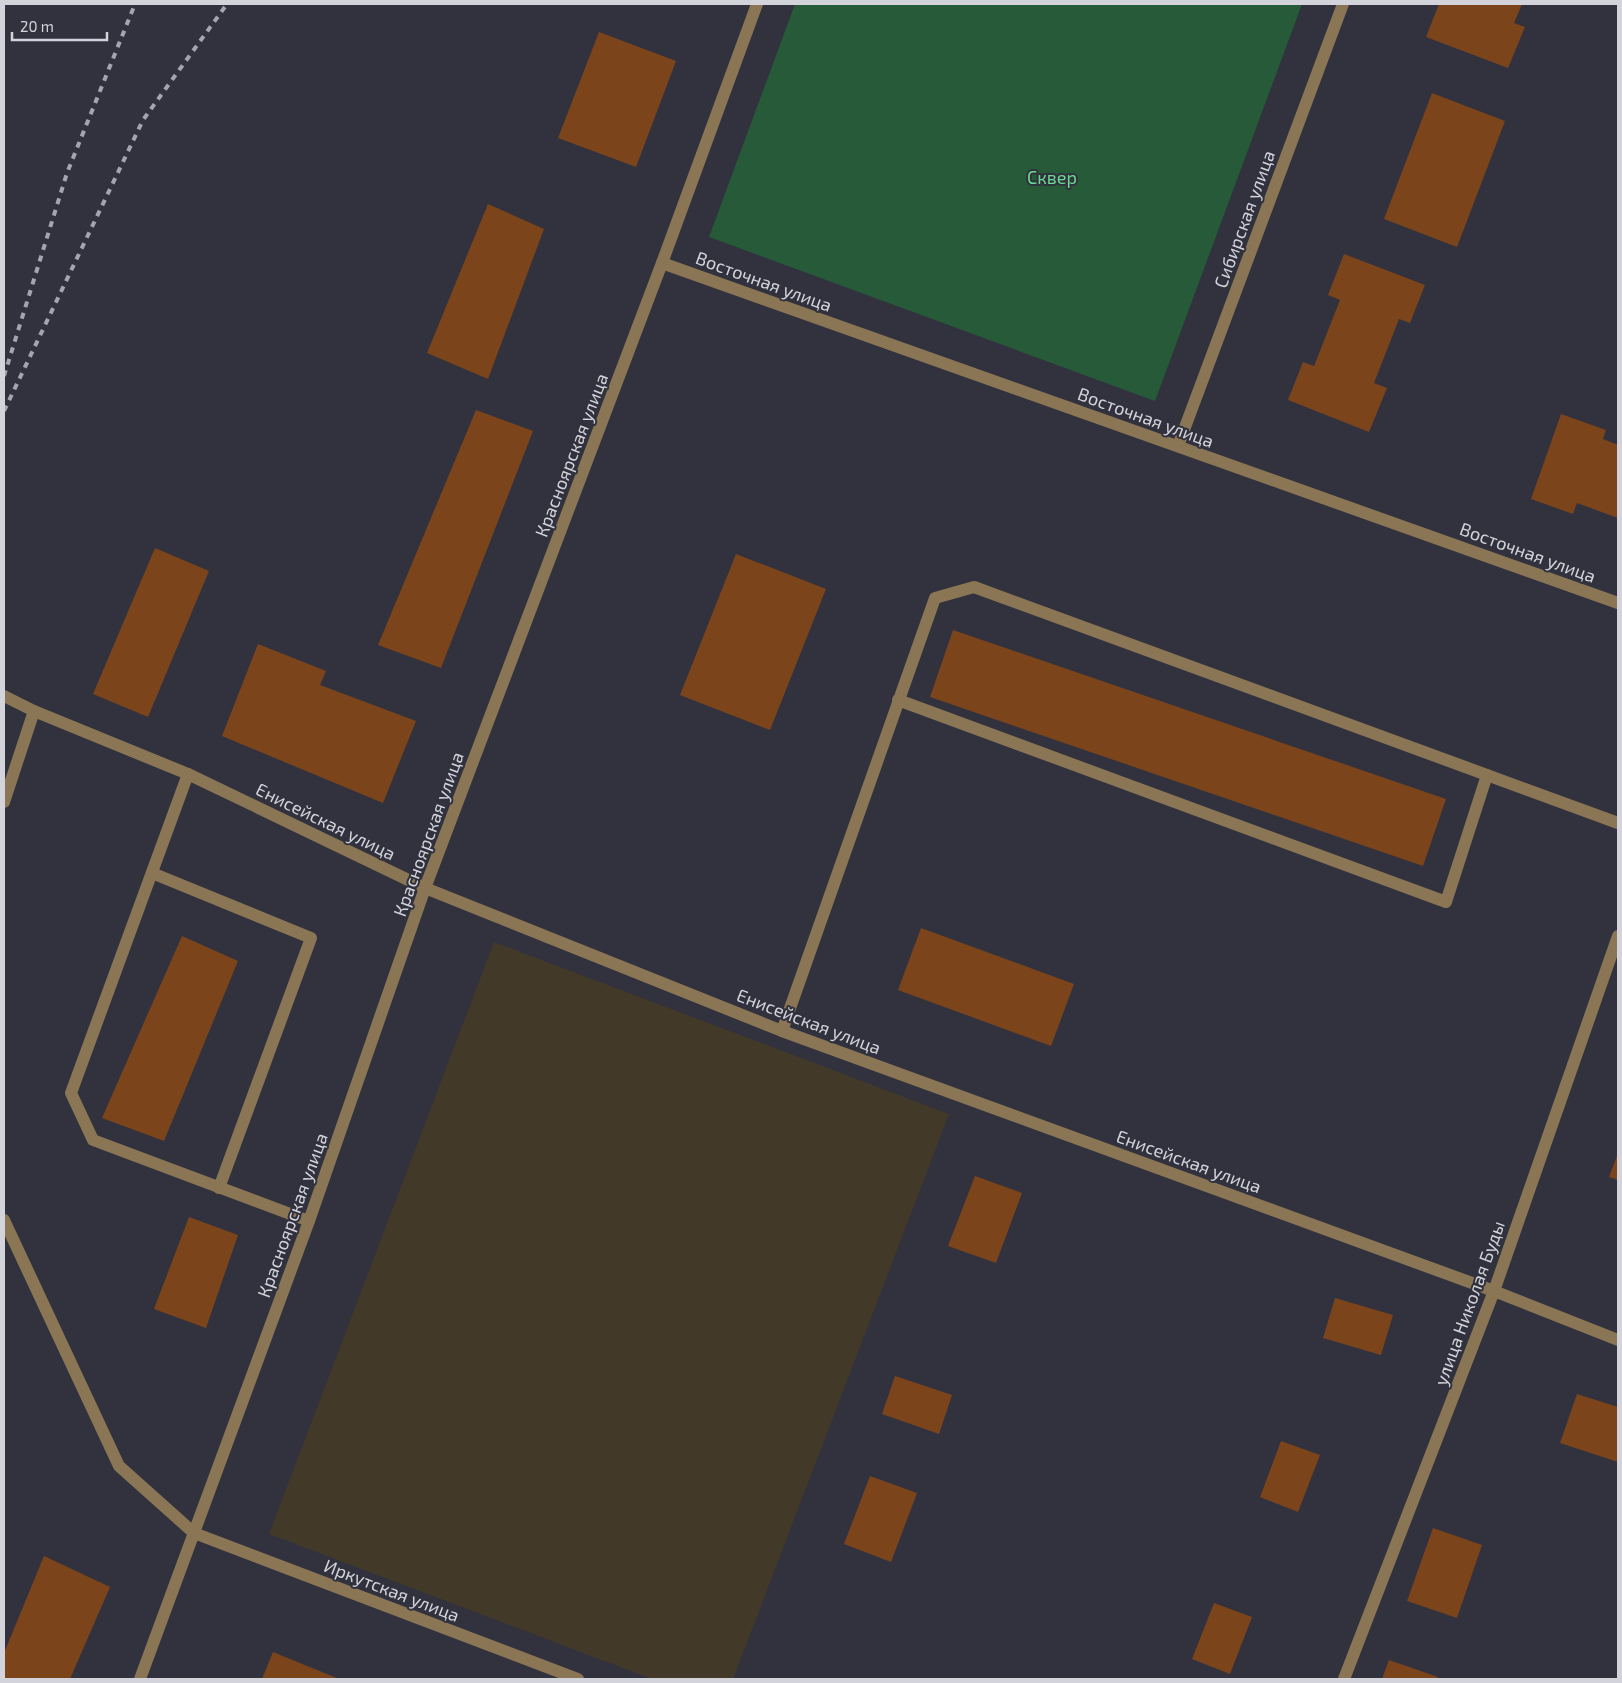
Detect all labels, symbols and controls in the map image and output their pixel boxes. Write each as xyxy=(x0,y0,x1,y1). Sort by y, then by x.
scale bar xyxy=(12,10,108,42)
text: 20 m xyxy=(20,17,54,35)
street label: Сибирская улица xyxy=(1209,147,1279,291)
park label: Сквер xyxy=(1027,166,1077,188)
street label: Восточная улица xyxy=(693,246,835,316)
street label: Красноярская улица xyxy=(530,370,612,540)
street label: Восточная улица xyxy=(1075,382,1217,452)
street label: Восточная улица xyxy=(1457,517,1599,587)
street label: Красноярская улица xyxy=(388,749,468,919)
street label: Енисейская улица xyxy=(253,778,399,864)
street label: Енисейская улица xyxy=(734,983,884,1059)
street label: Енисейская улица xyxy=(1114,1125,1264,1197)
street label: Красноярская улица xyxy=(252,1130,332,1300)
street label: улица Николая Буды xyxy=(1429,1218,1509,1388)
street label: Иркутская улица xyxy=(321,1554,463,1626)

